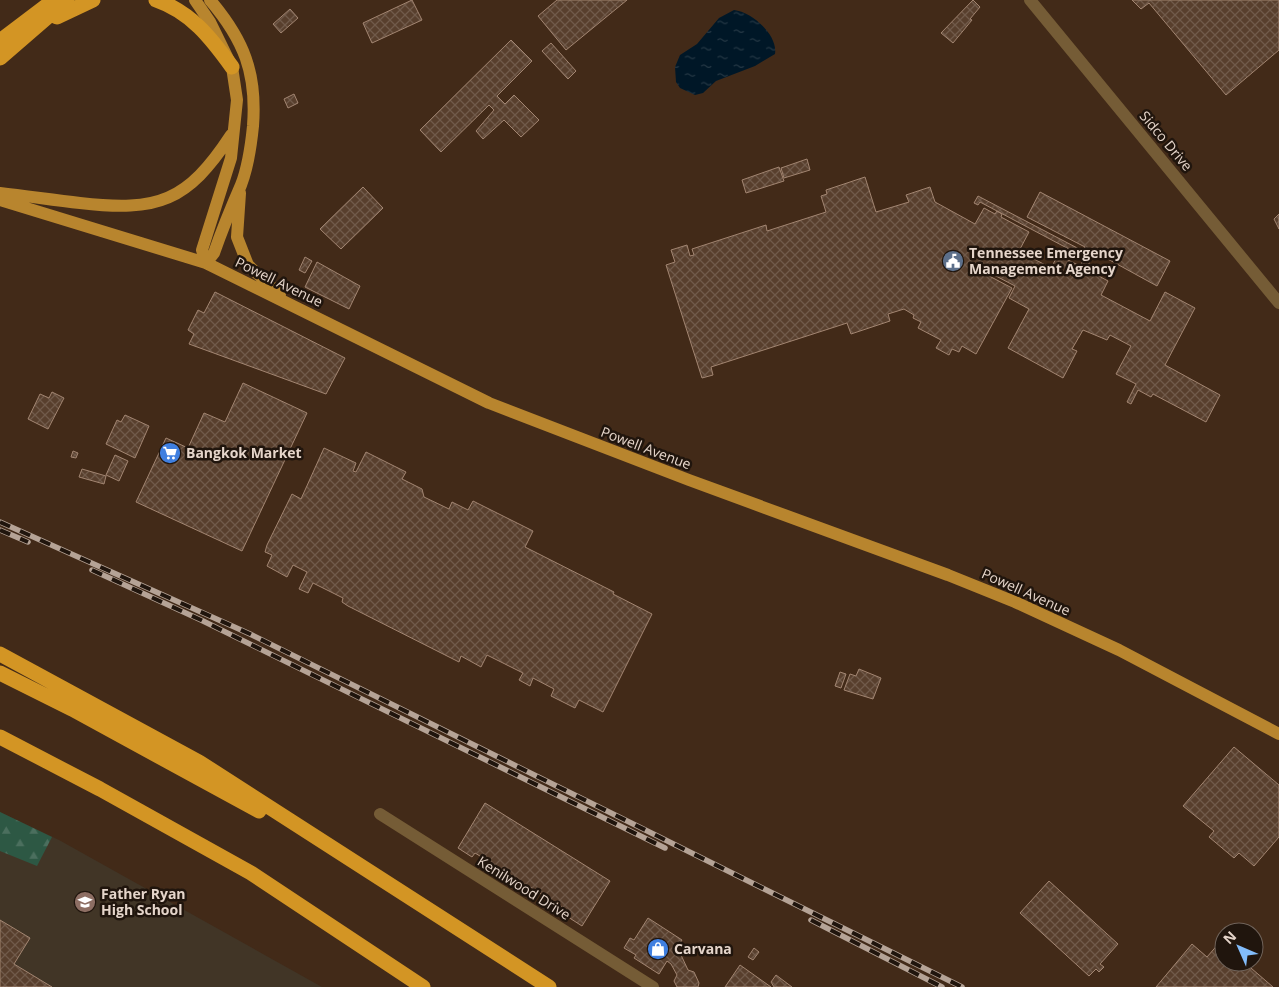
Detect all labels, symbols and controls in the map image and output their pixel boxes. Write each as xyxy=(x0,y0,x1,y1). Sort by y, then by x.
street label: Sidco Drive xyxy=(1136,107,1197,175)
place label: Tennessee Emergency Management Agency xyxy=(969,243,1123,278)
public building icon: Tennessee Emergency Management Agency xyxy=(941,249,965,273)
street label: Powell Avenue xyxy=(232,252,326,311)
street label: Powell Avenue xyxy=(598,422,694,473)
supermarket icon: Bangkok Market xyxy=(158,441,182,465)
place label: Bangkok Market xyxy=(186,443,302,462)
street label: Powell Avenue xyxy=(979,564,1074,620)
street label: Kenilwood Drive xyxy=(474,851,574,924)
place label: Father Ryan High School xyxy=(101,884,186,919)
school or university icon: Father Ryan High School xyxy=(73,890,97,914)
north arrow xyxy=(1214,922,1264,972)
text: N xyxy=(1219,927,1240,948)
shop icon: Carvana xyxy=(646,937,670,961)
place label: Carvana xyxy=(674,939,732,958)

